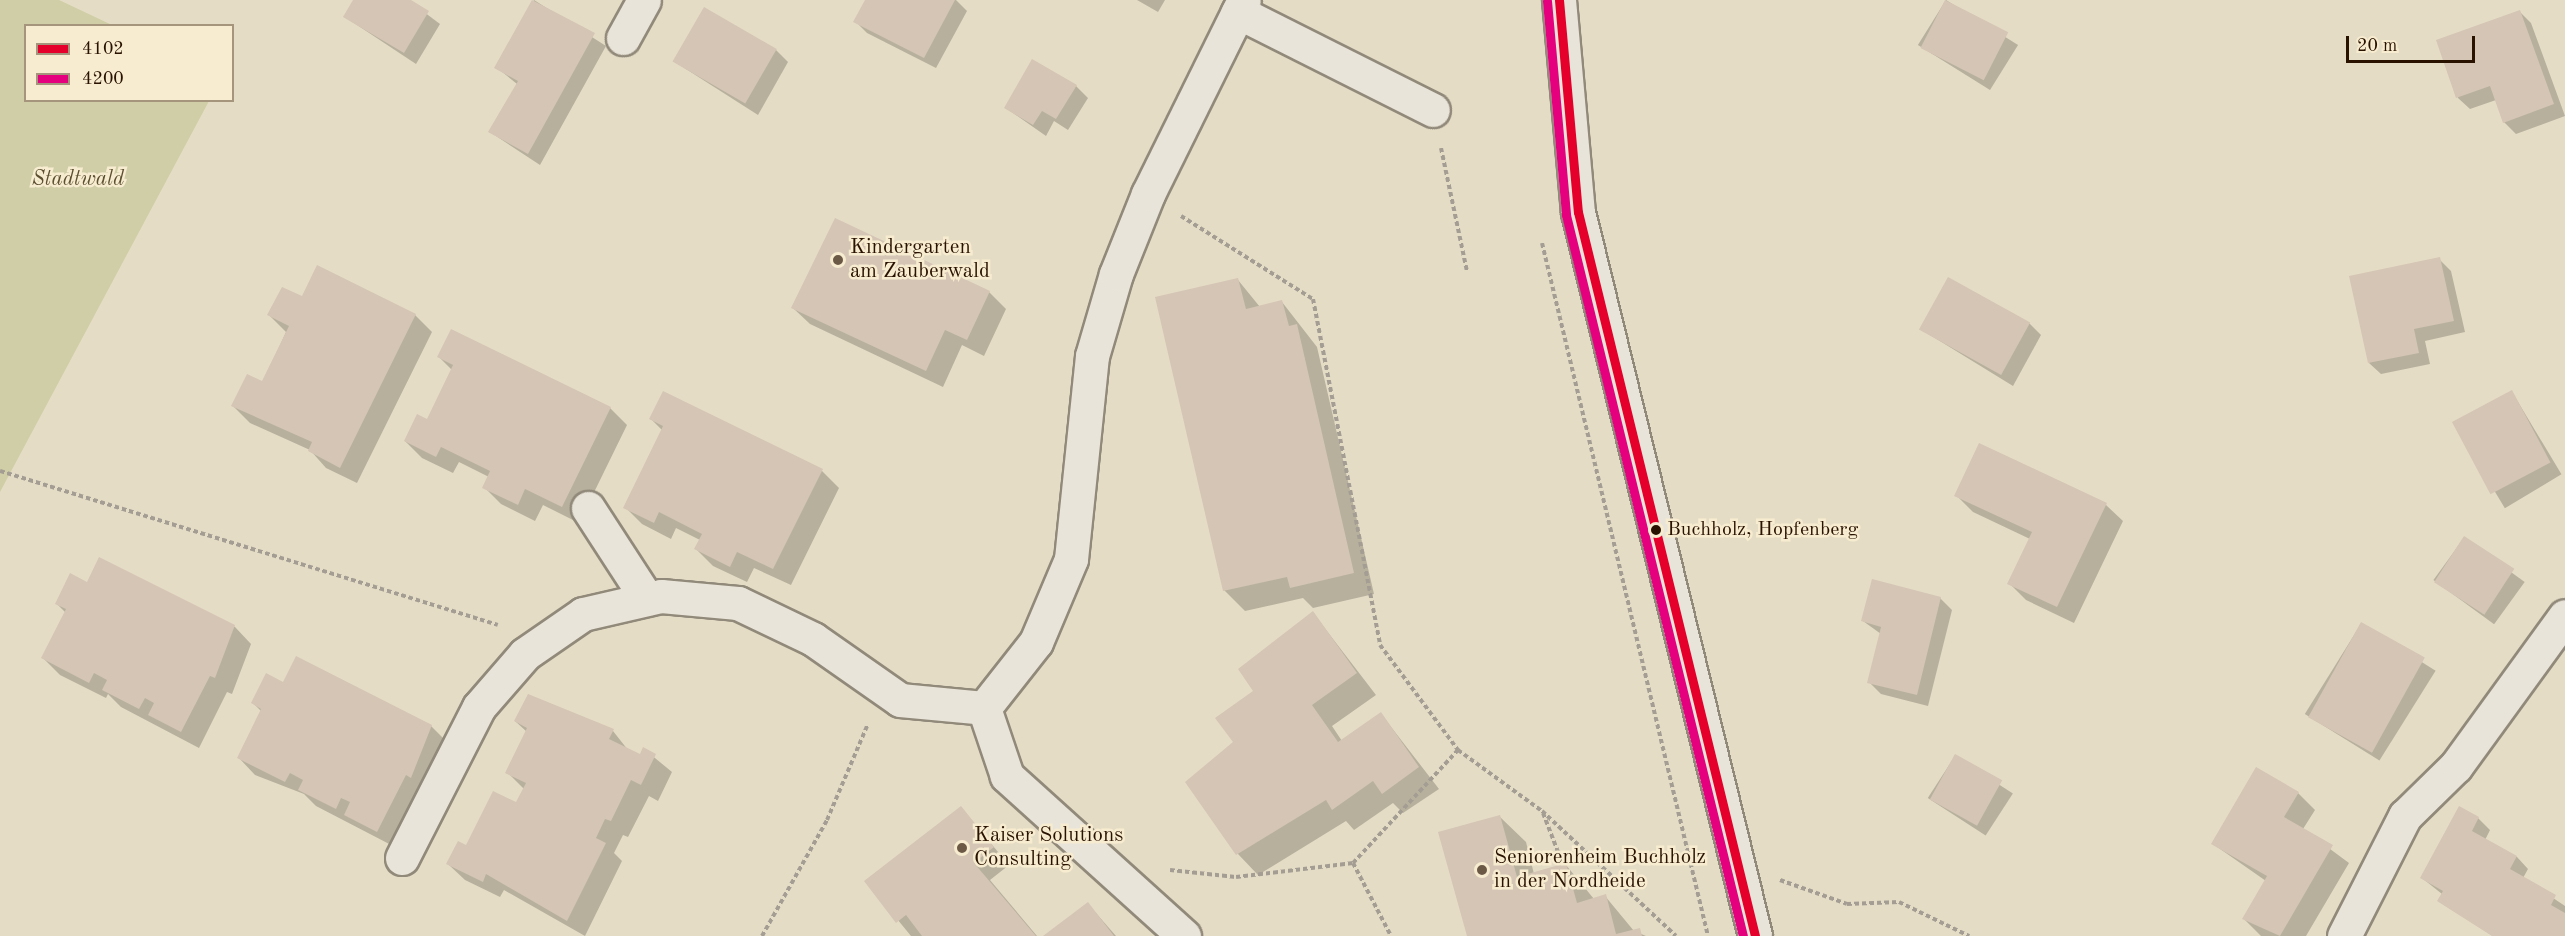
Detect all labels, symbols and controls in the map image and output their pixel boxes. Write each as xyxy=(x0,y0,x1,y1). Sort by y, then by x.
legend xyxy=(24,24,234,102)
scale bar xyxy=(2349,24,2478,62)
text: 20 m xyxy=(2357,37,2397,55)
text: 4102 xyxy=(82,40,124,58)
text: 4200 xyxy=(82,70,124,88)
park label: Stadtwald xyxy=(32,167,124,193)
place label: Kindergarten am Zauberwald xyxy=(850,235,990,285)
marker: Kindergarten am Zauberwald xyxy=(831,253,845,267)
place label: Buchholz, Hopfenberg xyxy=(1667,518,1858,542)
marker: Buchholz, Hopfenberg xyxy=(1650,524,1662,536)
place label: Kaiser Solutions Consulting xyxy=(974,823,1123,873)
marker: Kaiser Solutions Consulting xyxy=(955,841,969,855)
place label: Seniorenheim Buchholz in der Nordheide xyxy=(1494,845,1706,895)
marker: Seniorenheim Buchholz in der Nordheide xyxy=(1475,863,1489,877)

